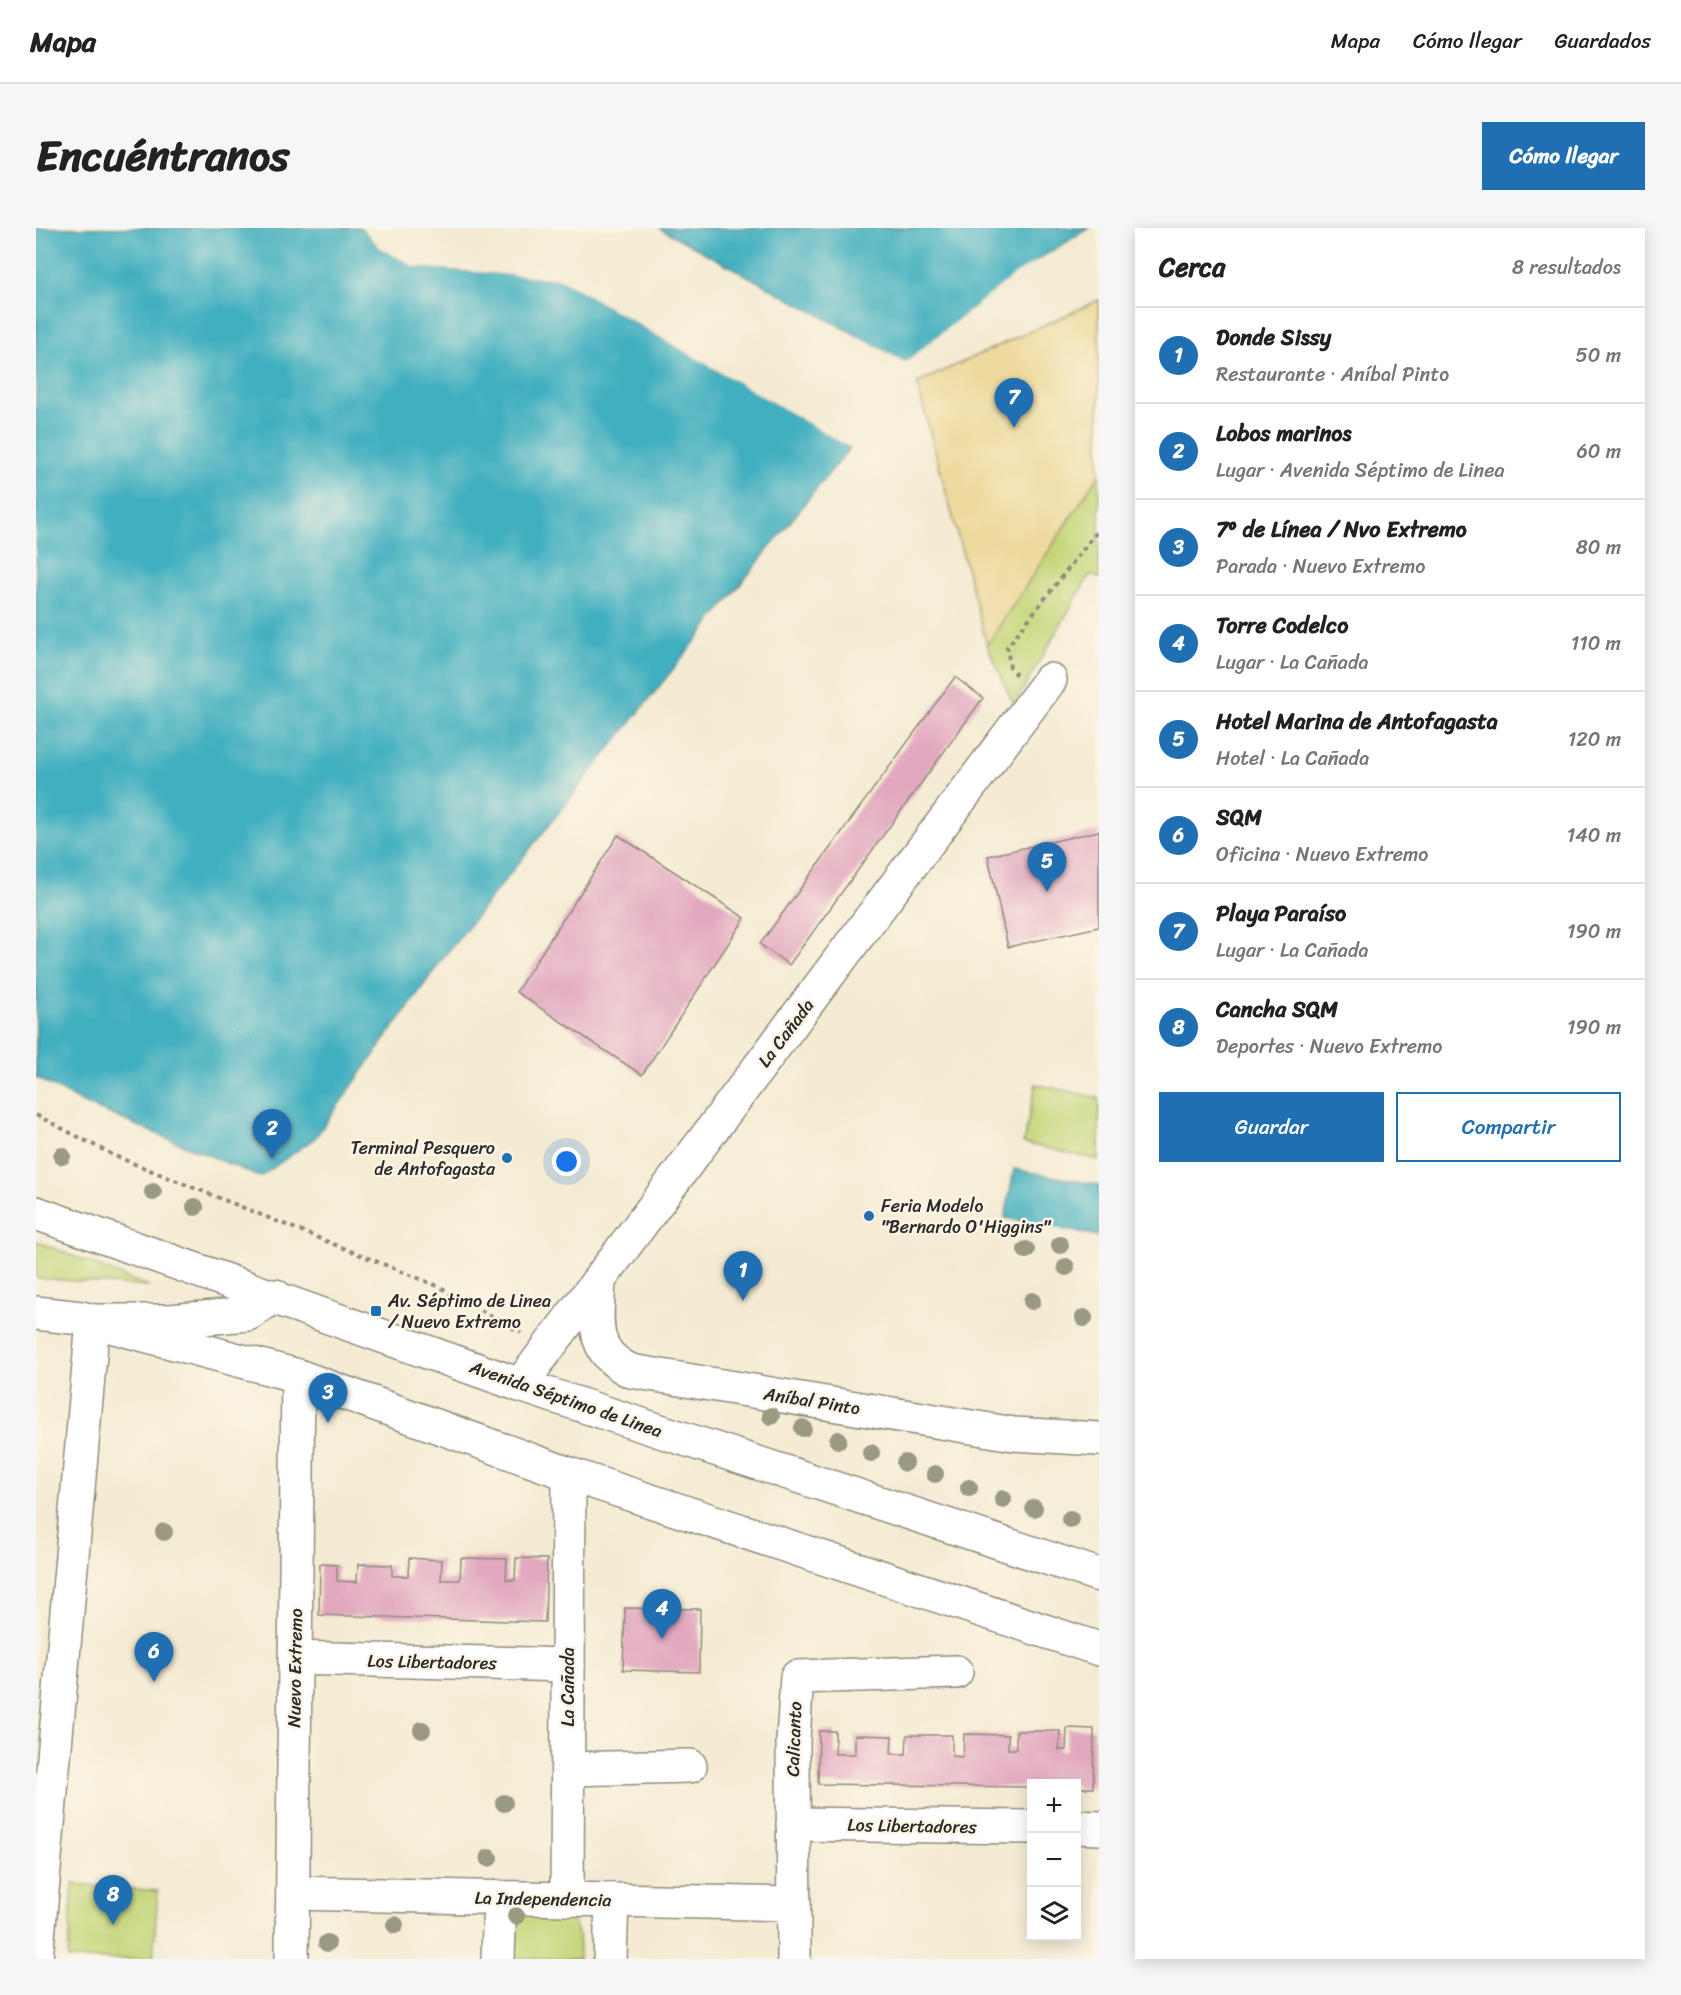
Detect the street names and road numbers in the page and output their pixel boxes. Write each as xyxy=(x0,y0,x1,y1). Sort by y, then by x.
street label: La Cañada xyxy=(749,992,823,1074)
street label: Avenida Séptimo de Linea xyxy=(464,1351,667,1447)
street label: Aníbal Pinto xyxy=(760,1377,863,1424)
street label: Nuevo Extremo xyxy=(278,1608,312,1728)
street label: Los Libertadores xyxy=(367,1645,498,1679)
street label: La Cañada xyxy=(552,1647,584,1727)
street label: Calicanto xyxy=(777,1701,811,1777)
street label: Los Libertadores xyxy=(847,1809,978,1843)
street label: La Independencia xyxy=(474,1882,612,1916)

